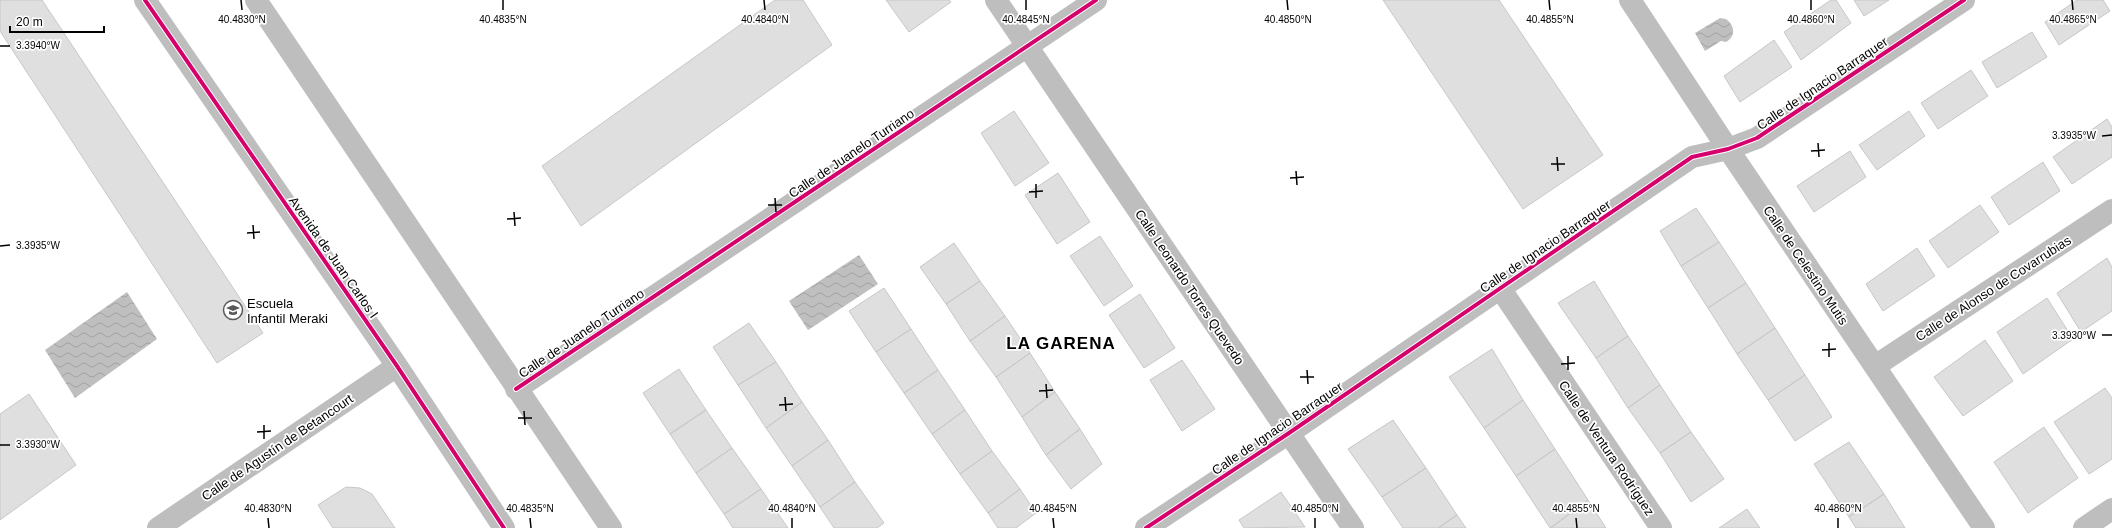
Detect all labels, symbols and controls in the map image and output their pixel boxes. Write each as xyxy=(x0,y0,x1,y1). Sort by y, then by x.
scale bar xyxy=(10,8,104,34)
text: 40.4830°N xyxy=(218,14,266,25)
text: 40.4835°N xyxy=(479,14,527,25)
text: 40.4840°N xyxy=(741,14,789,25)
text: 40.4845°N xyxy=(1002,14,1050,25)
text: 40.4850°N xyxy=(1264,14,1312,25)
text: 40.4855°N xyxy=(1526,14,1574,25)
text: 40.4860°N xyxy=(1787,14,1835,25)
text: 40.4865°N xyxy=(2049,14,2097,25)
text: 20 m xyxy=(16,15,43,29)
street label: Calle de Ignacio Barraquer xyxy=(1754,34,1891,133)
text: 3.3940°W xyxy=(16,40,61,51)
street label: Calle de Juanelo Turriano xyxy=(786,106,917,201)
text: 3.3935°W xyxy=(2052,130,2097,141)
street label: Avenida de Juan Carlos I xyxy=(286,194,381,321)
street label: Calle de Ignacio Barraquer xyxy=(1477,197,1614,296)
street label: Calle de Celestino Mutis xyxy=(1760,203,1851,328)
street label: Calle Leonardo Torres Quevedo xyxy=(1132,207,1247,368)
street label: Calle de Alonso de Covarrubias xyxy=(1913,232,2074,344)
text: 3.3935°W xyxy=(16,240,61,251)
street label: Calle de Juanelo Turriano xyxy=(516,286,647,381)
place label: Escuela Infantil Meraki xyxy=(247,296,328,326)
school or university icon: Escuela Infantil Meraki xyxy=(222,299,244,321)
text: 3.3930°W xyxy=(2052,330,2097,341)
district label: LA GARENA xyxy=(1006,334,1116,353)
street label: Calle de Ventura Rodríguez xyxy=(1556,378,1657,519)
street label: Calle de Ignacio Barraquer xyxy=(1209,379,1346,478)
street label: Calle de Agustín de Betancourt xyxy=(199,391,356,504)
text: 3.3930°W xyxy=(16,439,61,450)
text: 40.4830°N xyxy=(244,503,292,514)
text: 40.4835°N xyxy=(506,503,554,514)
text: 40.4840°N xyxy=(768,503,816,514)
text: 40.4845°N xyxy=(1029,503,1077,514)
text: 40.4850°N xyxy=(1291,503,1339,514)
text: 40.4855°N xyxy=(1552,503,1600,514)
text: 40.4860°N xyxy=(1814,503,1862,514)

